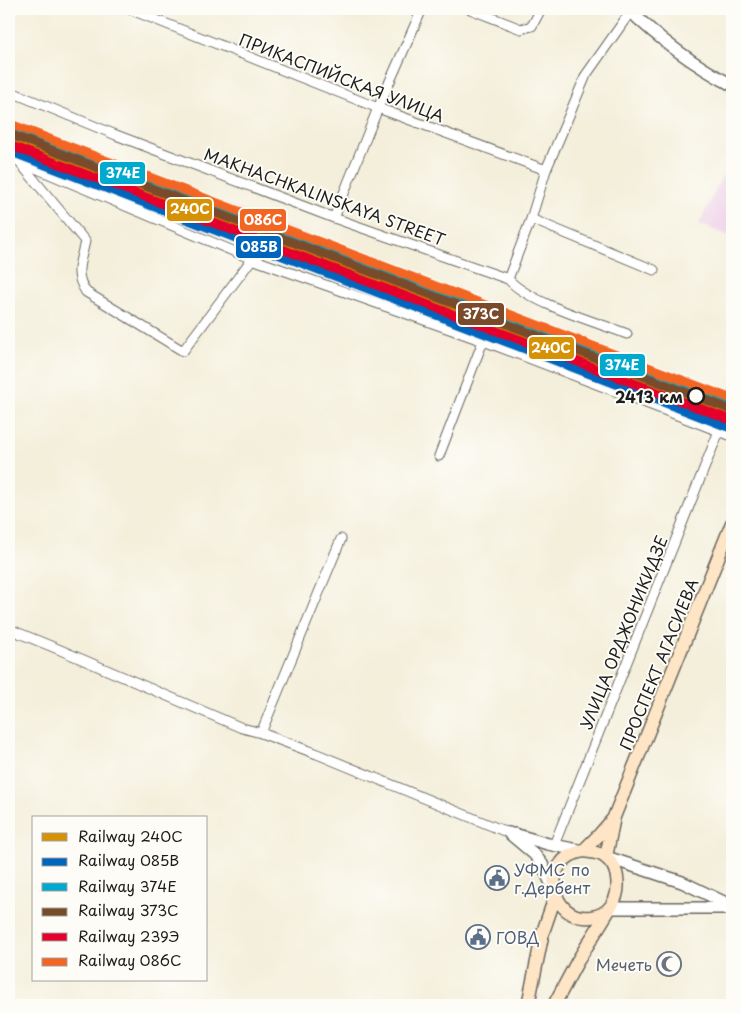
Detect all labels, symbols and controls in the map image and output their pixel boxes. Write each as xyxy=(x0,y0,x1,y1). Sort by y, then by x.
street label: ПРИКАСПИЙСКАЯ УЛИЦА xyxy=(236,27,448,127)
street label: MAKHACHKALINSKAYA STREET xyxy=(201,141,449,251)
line badge: 374Е xyxy=(99,161,146,185)
text: 374Е xyxy=(106,162,141,183)
line badge: 240С xyxy=(166,198,213,222)
text: 240С xyxy=(170,198,210,219)
line badge: 086С xyxy=(239,208,287,232)
text: 086С xyxy=(244,209,282,230)
line badge: 085В xyxy=(235,235,282,259)
text: 085В xyxy=(240,236,278,257)
line badge: 373C xyxy=(457,302,505,326)
text: 373C xyxy=(463,303,499,324)
line badge: 240С xyxy=(528,336,575,360)
text: 240С xyxy=(531,337,571,358)
line badge: 374Е xyxy=(599,353,646,377)
text: 374Е xyxy=(605,354,640,375)
place label: 2413 км xyxy=(615,384,683,408)
marker: 2413 км xyxy=(687,387,705,405)
street label: УЛИЦА ОРДЖОНИКИДЗЕ xyxy=(573,532,673,732)
street label: ПРОСПЕКТ АГАСИЕВА xyxy=(613,574,704,753)
legend xyxy=(32,816,208,982)
text: Railway 240С xyxy=(78,824,183,847)
text: Railway 085В xyxy=(78,848,179,871)
place label: УФМС по г.Дербент xyxy=(514,857,590,899)
public building icon: УФМС по г.Дербент xyxy=(484,865,510,891)
text: Railway 374Е xyxy=(78,874,177,897)
text: Railway 373C xyxy=(78,898,179,921)
text: Railway 239Э xyxy=(78,924,179,947)
public building icon: ГОВД xyxy=(465,924,491,950)
place label: ГОВД xyxy=(496,925,540,949)
text: Railway 086С xyxy=(78,948,182,971)
mosque icon: Мечеть xyxy=(656,951,682,977)
place label: Мечеть xyxy=(596,952,652,976)

